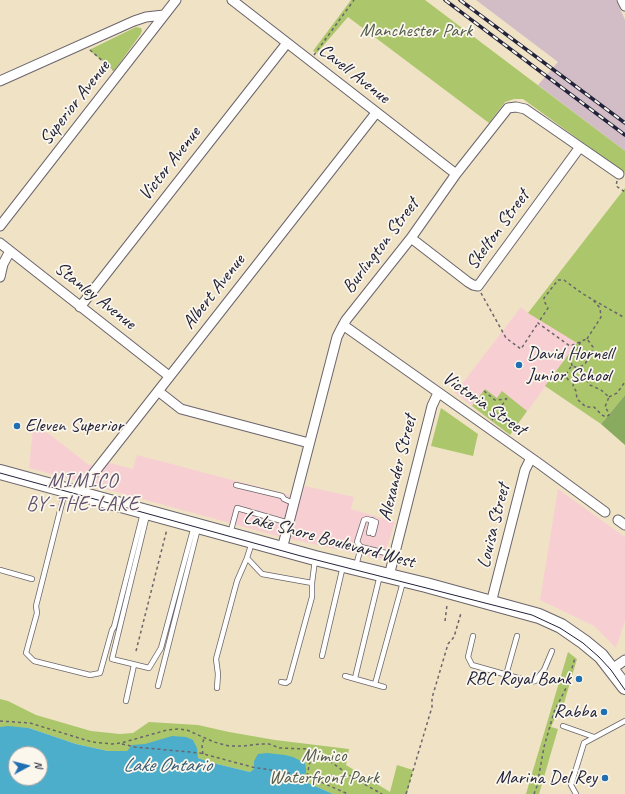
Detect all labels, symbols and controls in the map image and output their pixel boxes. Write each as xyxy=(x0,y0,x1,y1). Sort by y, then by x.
park label: Manchester Park xyxy=(360,20,472,42)
street label: Cavell Avenue xyxy=(314,39,394,109)
street label: Superior Avenue xyxy=(35,56,115,150)
street label: Victor Avenue xyxy=(134,122,206,206)
street label: Skelton Street xyxy=(461,185,535,275)
street label: Burlington Street xyxy=(338,194,424,298)
street label: Albert Avenue xyxy=(178,250,250,334)
street label: Stanley Avenue xyxy=(50,257,140,335)
place label: David Hornell Junior School xyxy=(527,343,613,387)
marker: David Hornell Junior School xyxy=(514,360,524,370)
street label: Victoria Street xyxy=(438,367,530,441)
street label: Alexander Street xyxy=(374,413,422,523)
place label: Eleven Superior xyxy=(25,415,123,437)
marker: Eleven Superior xyxy=(12,421,22,431)
district label: MIMICO BY-THE-LAKE xyxy=(26,470,140,517)
street label: Louisa Street xyxy=(473,481,515,571)
street label: Lake Shore Boulevard West xyxy=(241,506,417,574)
place label: RBC Royal Bank xyxy=(465,668,571,690)
marker: RBC Royal Bank xyxy=(574,674,584,684)
place label: Rabba xyxy=(554,701,596,723)
marker: Rabba xyxy=(599,707,609,717)
park label: Mimico Waterfront Park xyxy=(269,745,379,789)
north arrow xyxy=(8,746,48,786)
water label: Lake Ontario xyxy=(123,754,211,778)
text: N xyxy=(32,760,46,769)
place label: Marina Del Rey xyxy=(496,767,597,789)
marker: Marina Del Rey xyxy=(600,773,610,783)

